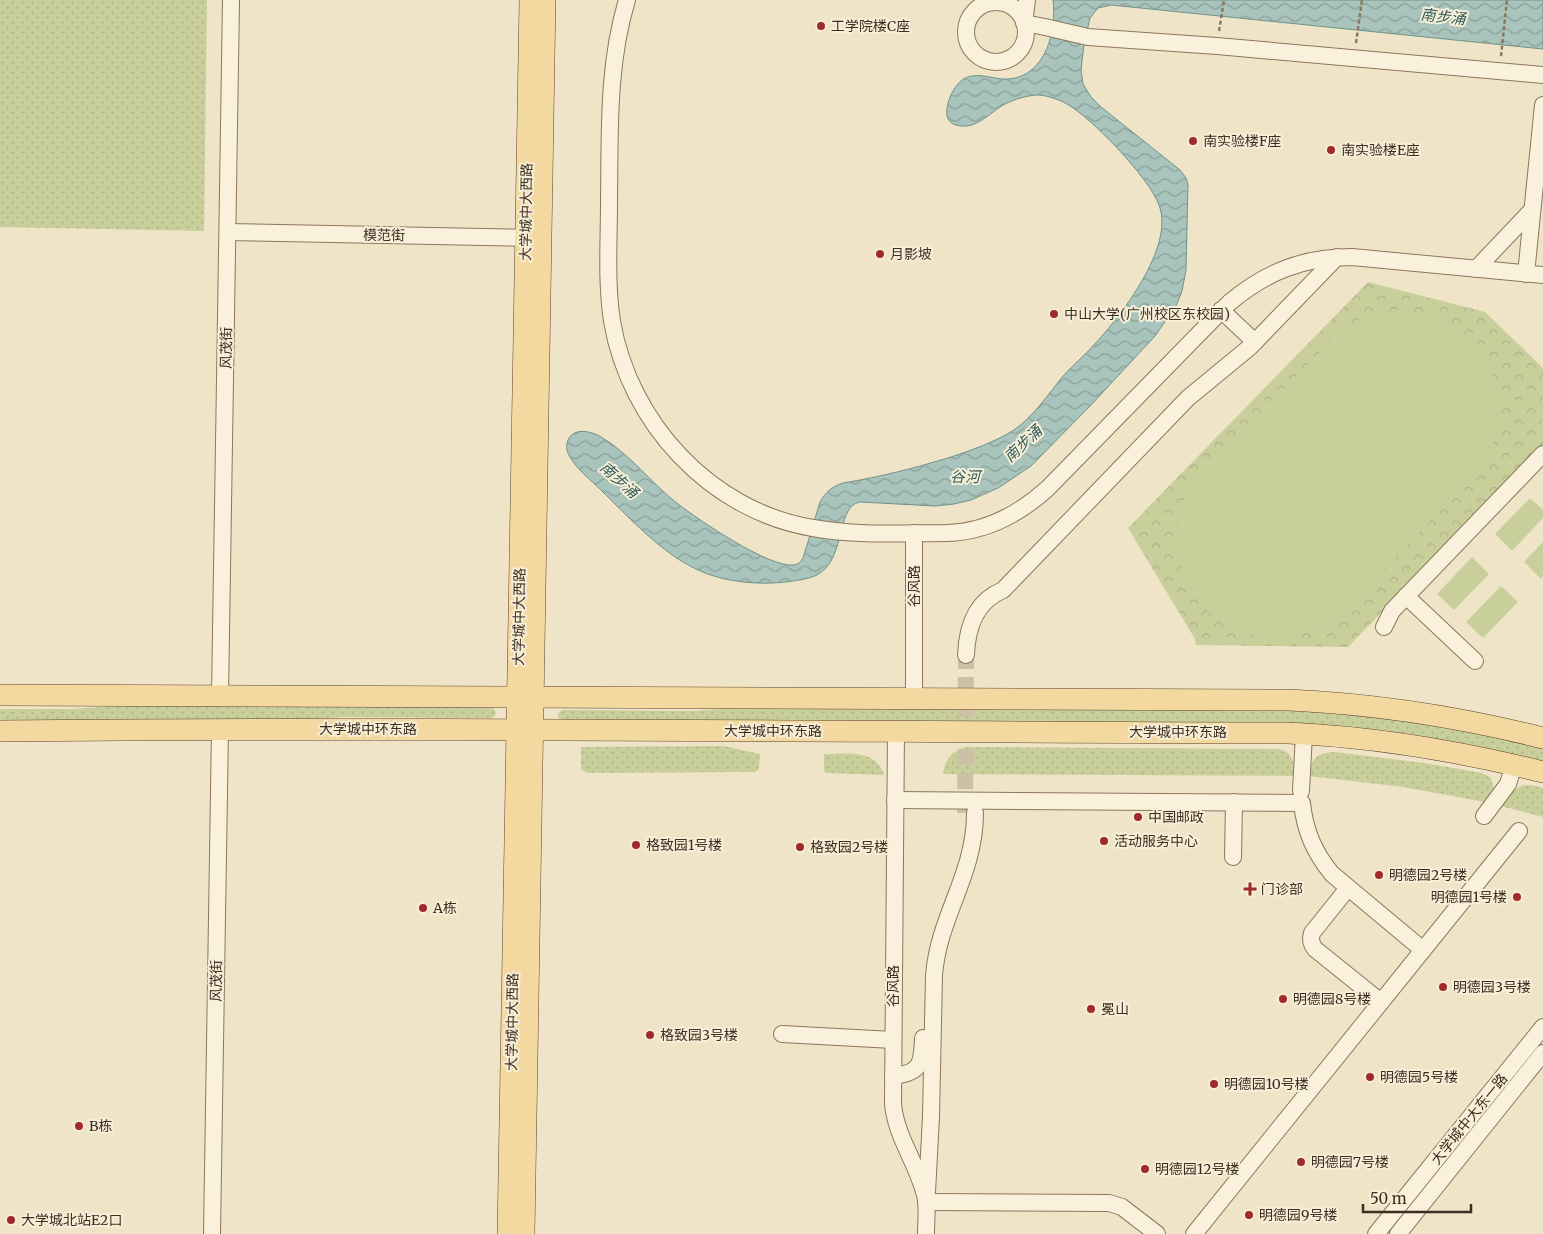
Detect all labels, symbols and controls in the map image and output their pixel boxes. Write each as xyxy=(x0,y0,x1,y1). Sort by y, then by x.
water label: 南步涌 xyxy=(1420,5,1468,29)
place label: 工学院楼C座 xyxy=(831,17,910,35)
marker: 工学院楼C座 xyxy=(815,20,827,32)
place label: 南实验楼F座 xyxy=(1203,132,1282,150)
marker: 南实验楼F座 xyxy=(1187,135,1199,147)
place label: 南实验楼E座 xyxy=(1341,141,1420,159)
marker: 南实验楼E座 xyxy=(1325,144,1337,156)
street label: 大学城中大西路 xyxy=(516,163,536,261)
street label: 模范街 xyxy=(363,226,405,244)
place label: 月影坡 xyxy=(890,245,932,263)
marker: 月影坡 xyxy=(874,248,886,260)
place label: 中山大学(广州校区东校园) xyxy=(1064,305,1230,323)
marker: 中山大学(广州校区东校园) xyxy=(1048,308,1060,320)
street label: 风茂街 xyxy=(217,327,235,369)
water label: 南步涌 xyxy=(1000,420,1047,466)
water label: 南步涌 xyxy=(596,458,644,503)
water label: 谷河 xyxy=(950,467,983,486)
street label: 谷风路 xyxy=(905,565,923,607)
street label: 大学城中大西路 xyxy=(509,568,529,666)
street label: 大学城中环东路 xyxy=(319,720,417,738)
street label: 大学城中环东路 xyxy=(724,722,822,740)
street label: 大学城中环东路 xyxy=(1129,723,1227,741)
place label: 中国邮政 xyxy=(1148,808,1204,826)
marker: 中国邮政 xyxy=(1132,811,1144,823)
place label: 活动服务中心 xyxy=(1114,832,1198,850)
marker: 活动服务中心 xyxy=(1098,835,1110,847)
place label: 格致园1号楼 xyxy=(646,836,722,854)
place label: 格致园2号楼 xyxy=(810,838,888,856)
marker: 格致园1号楼 xyxy=(630,839,642,851)
marker: 格致园2号楼 xyxy=(794,841,806,853)
place label: 明德园2号楼 xyxy=(1389,866,1467,884)
marker: 明德园2号楼 xyxy=(1373,869,1385,881)
place label: 门诊部 xyxy=(1261,880,1303,898)
marker: 门诊部 xyxy=(1243,882,1257,896)
place label: 明德园1号楼 xyxy=(1431,888,1507,906)
marker: 明德园1号楼 xyxy=(1511,891,1523,903)
place label: A栋 xyxy=(432,899,457,917)
marker: A栋 xyxy=(417,902,429,914)
street label: 风茂街 xyxy=(207,960,225,1002)
street label: 谷风路 xyxy=(884,965,902,1007)
street label: 大学城中大西路 xyxy=(502,973,522,1071)
place label: 明德园3号楼 xyxy=(1453,978,1531,996)
marker: 明德园3号楼 xyxy=(1437,981,1449,993)
place label: 明德园8号楼 xyxy=(1293,990,1371,1008)
marker: 明德园8号楼 xyxy=(1277,993,1289,1005)
place label: 冕山 xyxy=(1101,1000,1129,1018)
marker: 冕山 xyxy=(1085,1003,1097,1015)
place label: 格致园3号楼 xyxy=(660,1026,738,1044)
marker: 格致园3号楼 xyxy=(644,1029,656,1041)
place label: 明德园5号楼 xyxy=(1380,1068,1458,1086)
street label: 大学城中大东一路 xyxy=(1427,1070,1511,1168)
marker: 明德园5号楼 xyxy=(1364,1071,1376,1083)
place label: 明德园10号楼 xyxy=(1224,1075,1309,1093)
marker: 明德园10号楼 xyxy=(1208,1078,1220,1090)
place label: B栋 xyxy=(89,1117,112,1135)
marker: B栋 xyxy=(73,1120,85,1132)
place label: 明德园7号楼 xyxy=(1311,1153,1389,1171)
marker: 明德园7号楼 xyxy=(1295,1156,1307,1168)
place label: 明德园12号楼 xyxy=(1155,1160,1239,1178)
marker: 明德园12号楼 xyxy=(1139,1163,1151,1175)
scale bar xyxy=(1363,1182,1470,1214)
text: 50 m xyxy=(1370,1189,1407,1208)
place label: 明德园9号楼 xyxy=(1259,1206,1337,1224)
marker: 明德园9号楼 xyxy=(1243,1209,1255,1221)
place label: 大学城北站E2口 xyxy=(21,1211,122,1229)
marker: 大学城北站E2口 xyxy=(5,1214,17,1226)

